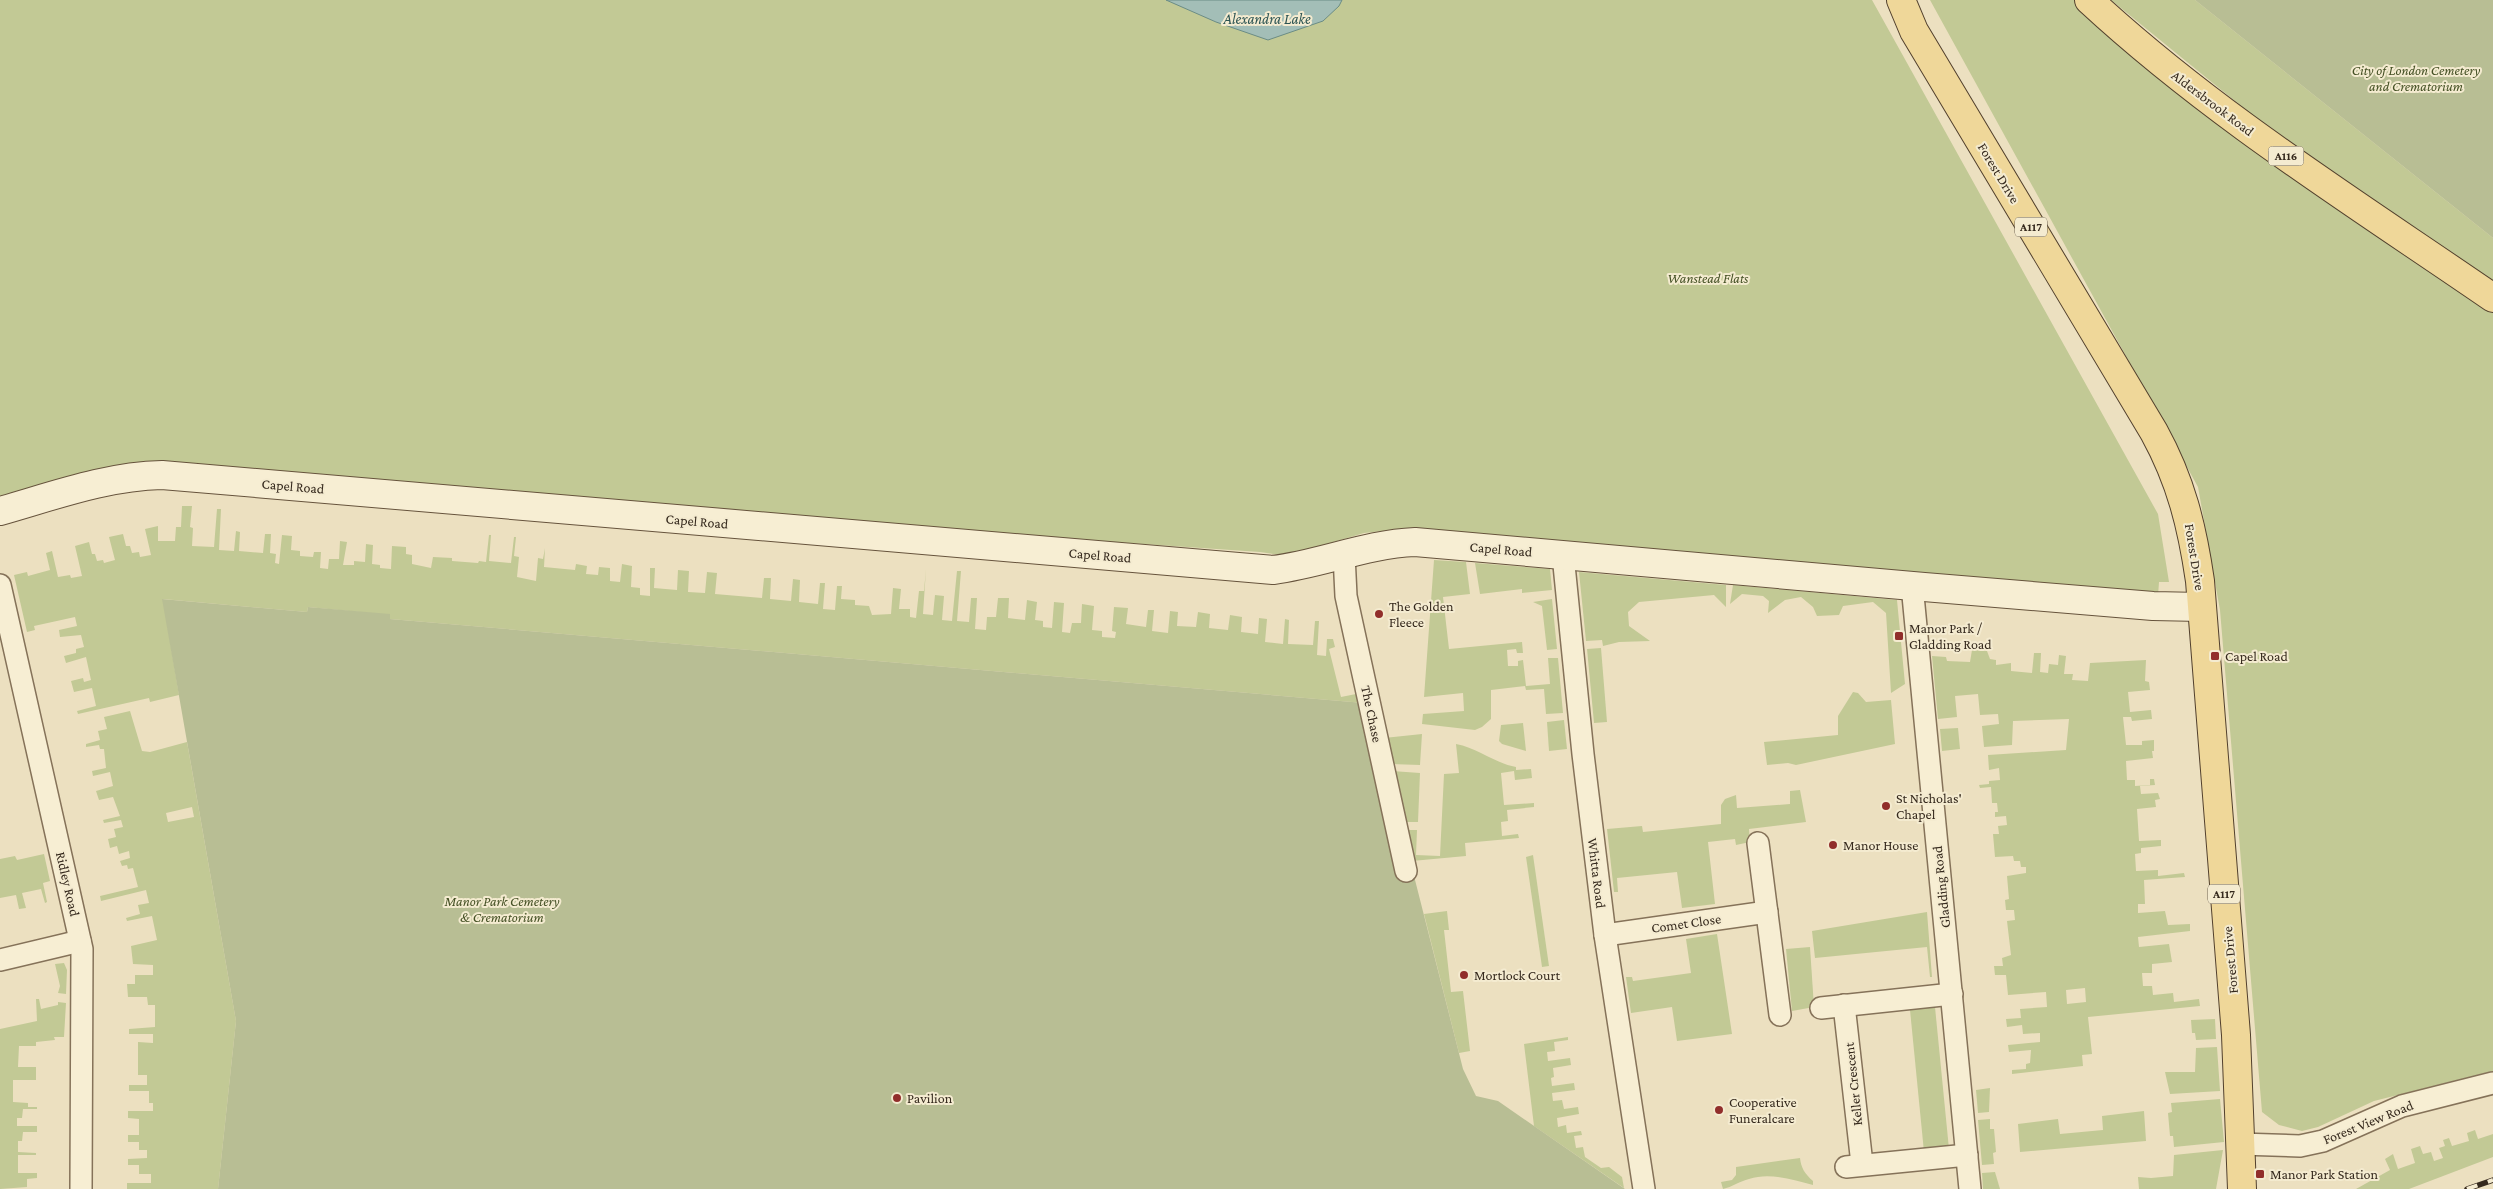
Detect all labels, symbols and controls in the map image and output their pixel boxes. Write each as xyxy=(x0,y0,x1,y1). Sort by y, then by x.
water label: Alexandra Lake xyxy=(1222,11,1311,27)
park label: City of London Cemetery and Crematorium xyxy=(2352,62,2480,94)
street label: Aldersbrook Road xyxy=(2169,67,2258,140)
street label: Forest Drive xyxy=(1975,140,2023,206)
road number: A116 xyxy=(2268,146,2304,166)
road number: A117 xyxy=(2015,218,2047,236)
park label: Wanstead Flats xyxy=(1668,270,1749,286)
street label: Capel Road xyxy=(261,475,326,497)
street label: Capel Road xyxy=(665,510,730,532)
street label: Forest Drive xyxy=(2182,522,2208,592)
street label: Capel Road xyxy=(1469,538,1534,560)
street label: Capel Road xyxy=(1068,544,1133,566)
place label: The Golden Fleece xyxy=(1389,598,1454,630)
marker: The Golden Fleece xyxy=(1373,608,1385,620)
place label: Manor Park / Gladding Road xyxy=(1909,620,1992,652)
marker: Manor Park / Gladding Road xyxy=(1893,630,1905,642)
place label: Capel Road xyxy=(2225,648,2288,664)
marker: Capel Road xyxy=(2209,650,2221,662)
street label: The Chase xyxy=(1358,684,1386,744)
place label: St Nicholas' Chapel xyxy=(1896,790,1962,822)
marker: St Nicholas' Chapel xyxy=(1880,800,1892,812)
street label: Whitta Road xyxy=(1585,837,1609,910)
place label: Manor House xyxy=(1843,837,1918,853)
marker: Manor House xyxy=(1827,839,1839,851)
street label: Gladding Road xyxy=(1929,844,1953,929)
street label: Ridley Road xyxy=(53,850,83,919)
road number: A117 xyxy=(2208,884,2240,904)
park label: Manor Park Cemetery & Crematorium xyxy=(443,893,560,925)
street label: Comet Close xyxy=(1650,910,1722,936)
street label: Forest Drive xyxy=(2219,926,2241,994)
place label: Mortlock Court xyxy=(1474,967,1560,983)
marker: Mortlock Court xyxy=(1458,969,1470,981)
street label: Keller Crescent xyxy=(1841,1041,1865,1126)
place label: Pavilion xyxy=(907,1090,953,1106)
marker: Pavilion xyxy=(891,1092,903,1104)
place label: Cooperative Funeralcare xyxy=(1729,1094,1797,1126)
street label: Forest View Road xyxy=(2321,1096,2416,1147)
marker: Cooperative Funeralcare xyxy=(1713,1104,1725,1116)
place label: Manor Park Station xyxy=(2270,1166,2379,1182)
marker: Manor Park Station xyxy=(2254,1168,2266,1180)

